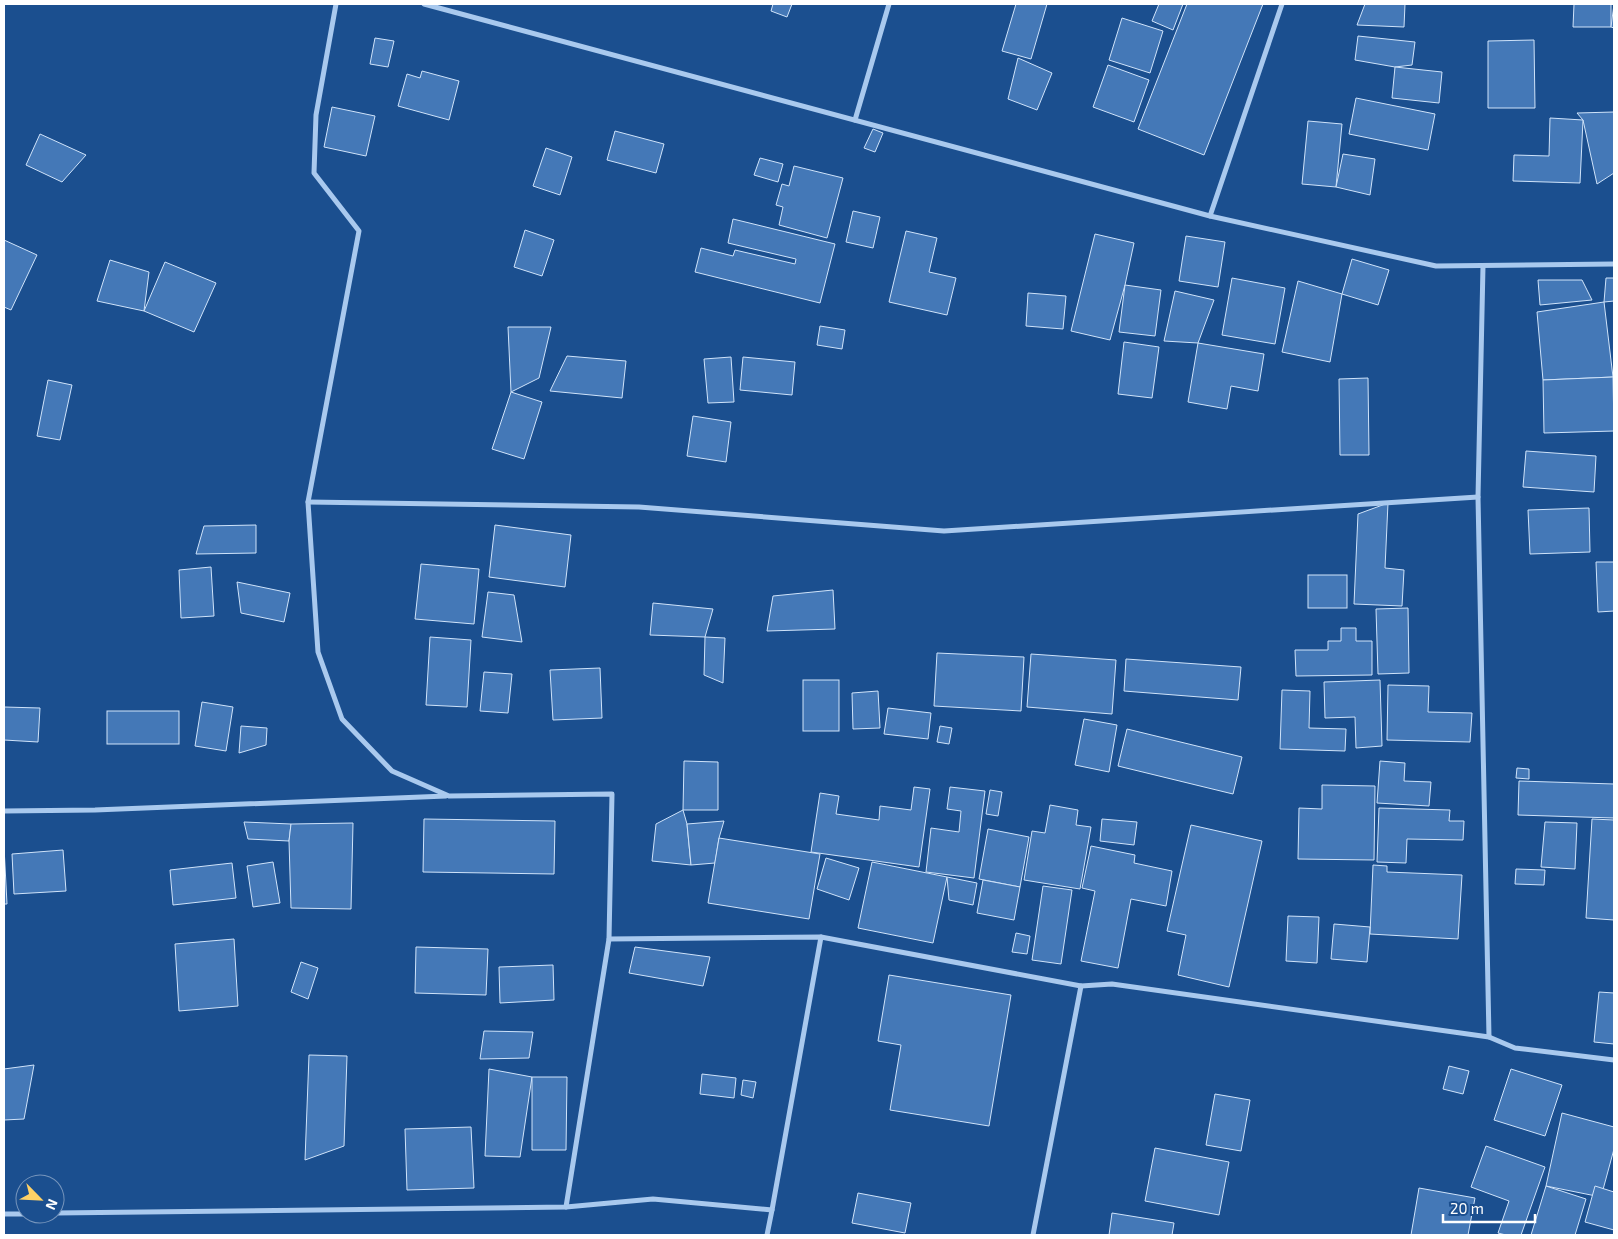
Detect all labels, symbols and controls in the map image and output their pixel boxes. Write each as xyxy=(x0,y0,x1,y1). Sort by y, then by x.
north arrow xyxy=(15,1174,65,1224)
scale bar xyxy=(1443,1192,1536,1224)
text: N xyxy=(43,1196,62,1213)
text: 20 m xyxy=(1450,1199,1484,1217)

